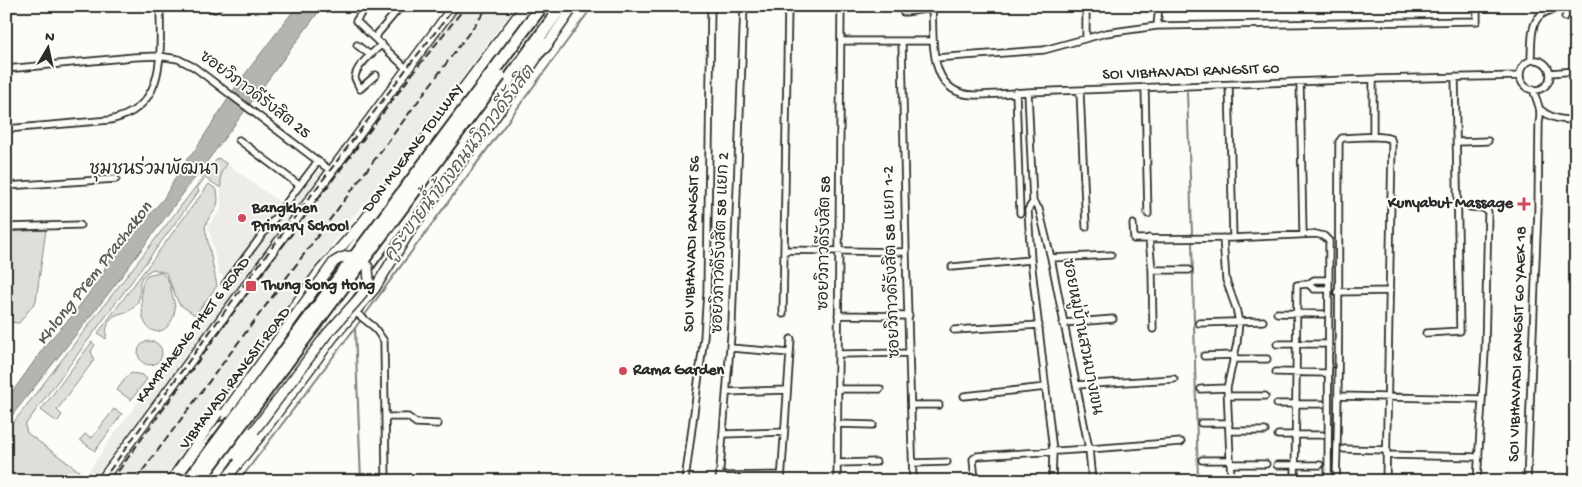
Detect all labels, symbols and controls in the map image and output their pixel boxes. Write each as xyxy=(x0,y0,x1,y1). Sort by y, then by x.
north arrow xyxy=(22,22,72,72)
text: N xyxy=(44,29,55,47)
street label: ซอยวิภาวดีรังสิต 25 xyxy=(195,45,316,144)
water label: คูระบายน้ำข้างถนนวิภาวดีรังสิต xyxy=(373,56,541,266)
street label: SOI VIBHAVADI RANGSIT 60 xyxy=(1102,60,1280,86)
street label: DON MUEANG TOLLWAY xyxy=(359,81,469,218)
street label: ซอยวิภาวดีรังสิต 58 แยก 2 xyxy=(705,152,735,334)
street label: SOI VIBHAVADI RANGSIT 56 xyxy=(680,154,706,333)
district label: ชุมชนร่วมพัฒนา xyxy=(89,156,219,182)
street label: ซอยวิภาวดีรังสิต 58 แยก 1-2 xyxy=(876,165,906,359)
street label: ซอยวิภาวดีรังสิต 58 xyxy=(811,175,837,311)
place label: Kunyabut Massage xyxy=(1387,195,1514,214)
marker: Kunyabut Massage xyxy=(1517,197,1531,211)
water label: Khlong Prem Prachakon xyxy=(32,198,158,350)
place label: Bangkhen Primary School xyxy=(251,200,350,237)
marker: Bangkhen Primary School xyxy=(236,212,248,224)
street label: SOI VIBHAVADI RANGSIT 60 YAEK 18 xyxy=(1505,226,1533,462)
street label: KAMPHAENG PHET 6 ROAD xyxy=(133,253,256,408)
street label: ซอยหมู่บ้านสวนบางเขน xyxy=(1057,256,1110,417)
place label: Thung Song Hong xyxy=(260,277,375,296)
marker: Thung Song Hong xyxy=(244,279,258,293)
street label: VIBHAVADI RANGSIT ROAD xyxy=(176,304,296,455)
place label: Rama Garden xyxy=(632,362,725,381)
marker: Rama Garden xyxy=(617,365,629,377)

